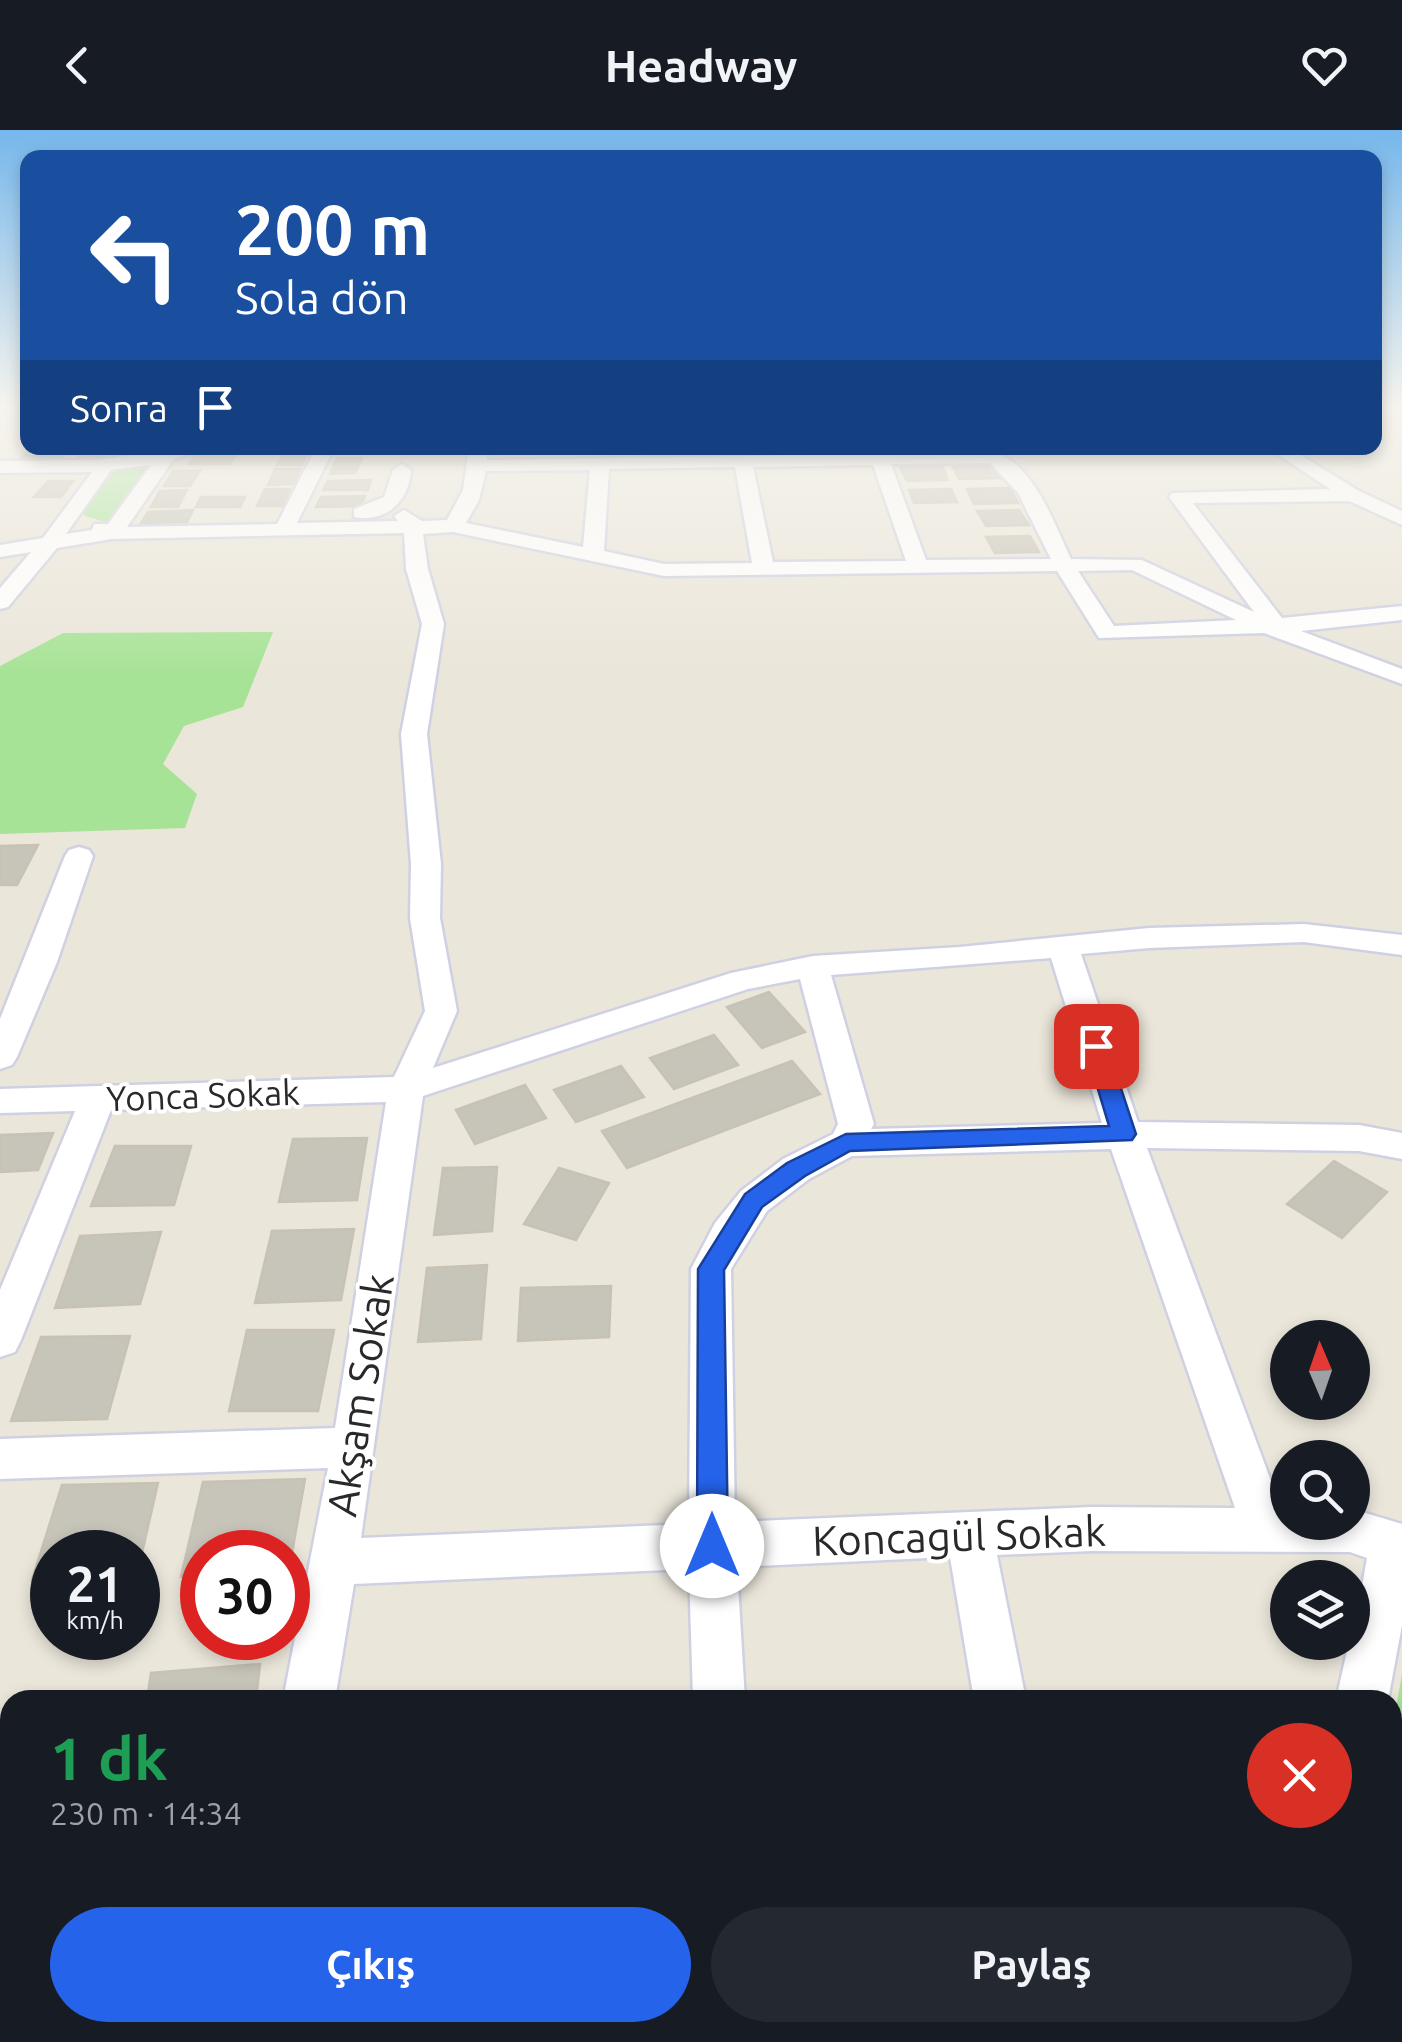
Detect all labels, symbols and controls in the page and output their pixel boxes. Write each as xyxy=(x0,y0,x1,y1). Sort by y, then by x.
icon: back xyxy=(50,38,105,93)
icon: heart xyxy=(1297,38,1352,93)
text: Headway xyxy=(605,40,797,91)
icon: left xyxy=(70,190,200,320)
text: 200 m xyxy=(235,190,430,268)
text: Sola dön xyxy=(235,272,409,323)
icon: arrive xyxy=(188,380,243,435)
text: Sonra xyxy=(70,387,168,429)
pin xyxy=(1054,1004,1139,1089)
icon: arrive xyxy=(1069,1019,1124,1074)
street label: Yonca Sokak xyxy=(106,1072,301,1118)
street label: Akşam Sokak xyxy=(317,1270,402,1519)
north arrow xyxy=(1270,1320,1370,1420)
map controls xyxy=(1270,1320,1370,1660)
button: search xyxy=(1270,1440,1370,1540)
position arrow xyxy=(660,1494,764,1598)
street label: Koncagül Sokak xyxy=(811,1507,1107,1564)
speed limit sign: 30 xyxy=(180,1530,310,1660)
text: 21 xyxy=(67,1555,123,1611)
button: layers xyxy=(1270,1560,1370,1660)
text: km/h xyxy=(66,1606,124,1634)
button: close xyxy=(1247,1723,1352,1828)
text: 1 dk xyxy=(50,1724,168,1791)
text: 230 m · 14:34 xyxy=(50,1795,242,1831)
button: Çıkış xyxy=(50,1907,691,2022)
button: Paylaş xyxy=(711,1907,1352,2022)

